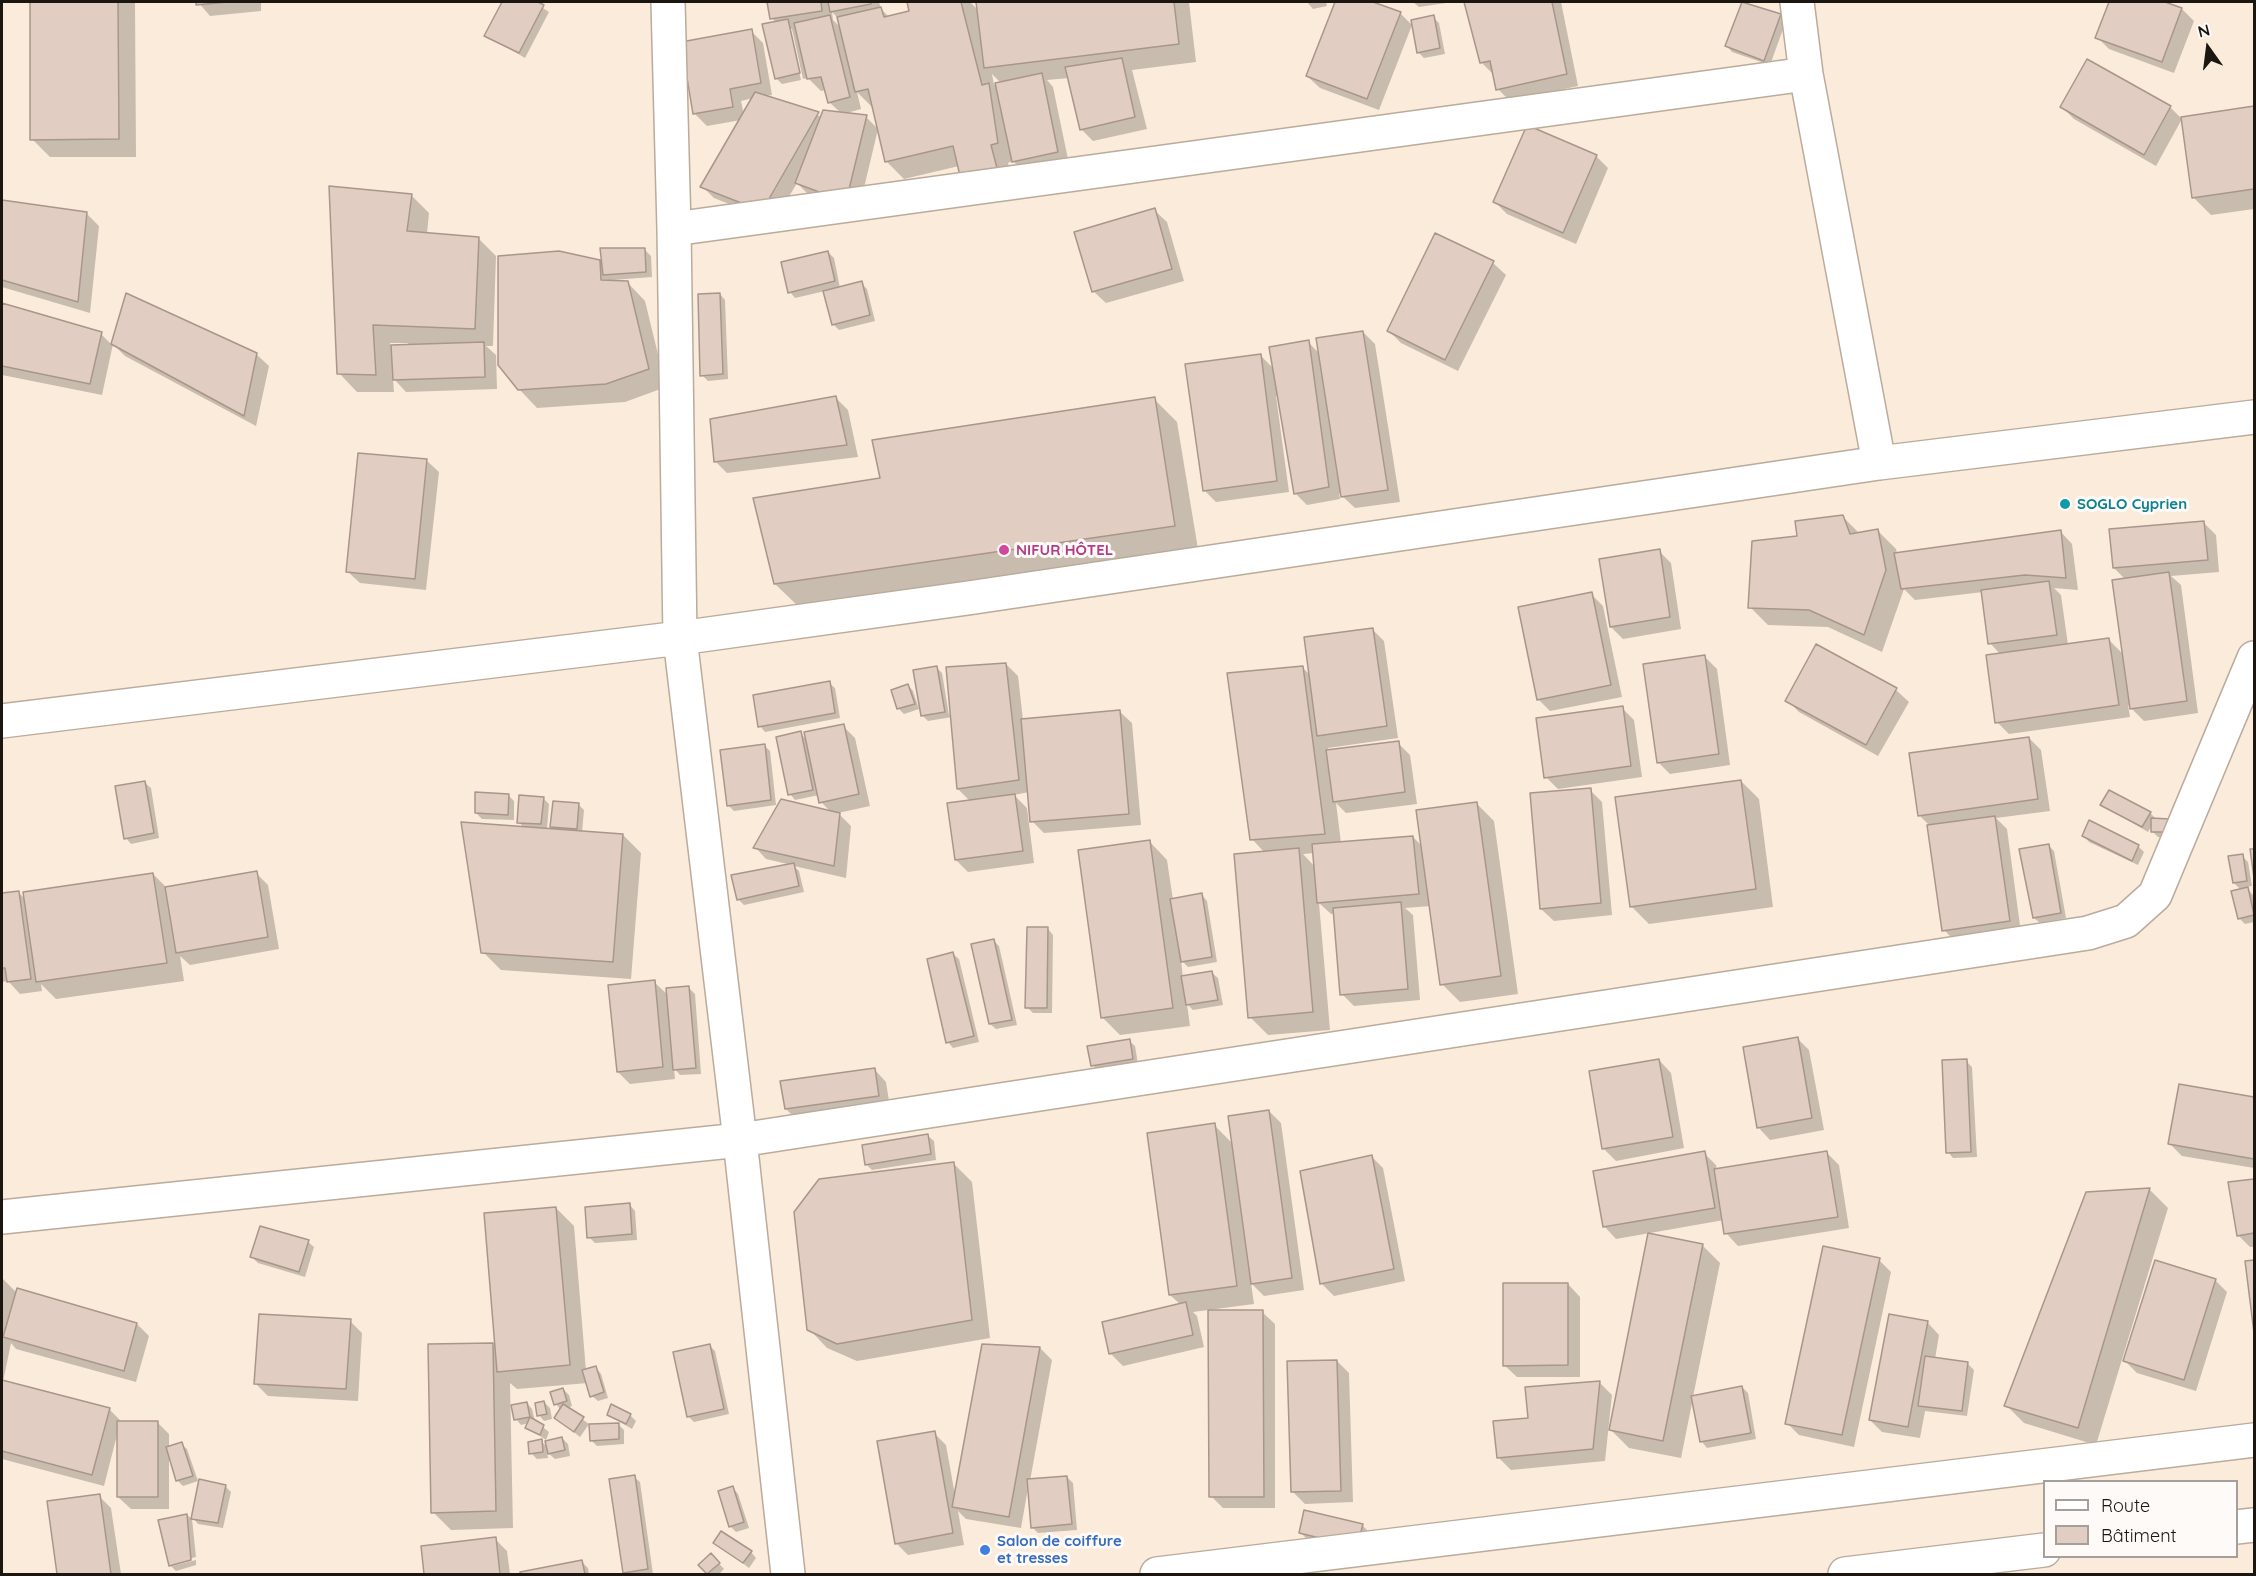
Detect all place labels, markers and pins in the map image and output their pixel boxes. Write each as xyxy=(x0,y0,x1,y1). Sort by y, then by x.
place label: SOGLO Cyprien xyxy=(2077,495,2187,513)
marker: SOGLO Cyprien xyxy=(2058,497,2072,511)
place label: NIFUR HÔTEL xyxy=(1016,541,1113,559)
marker: NIFUR HÔTEL xyxy=(997,543,1011,557)
place label: Salon de coiffure et tresses xyxy=(997,1532,1122,1567)
marker: Salon de coiffure et tresses xyxy=(978,1543,992,1557)

